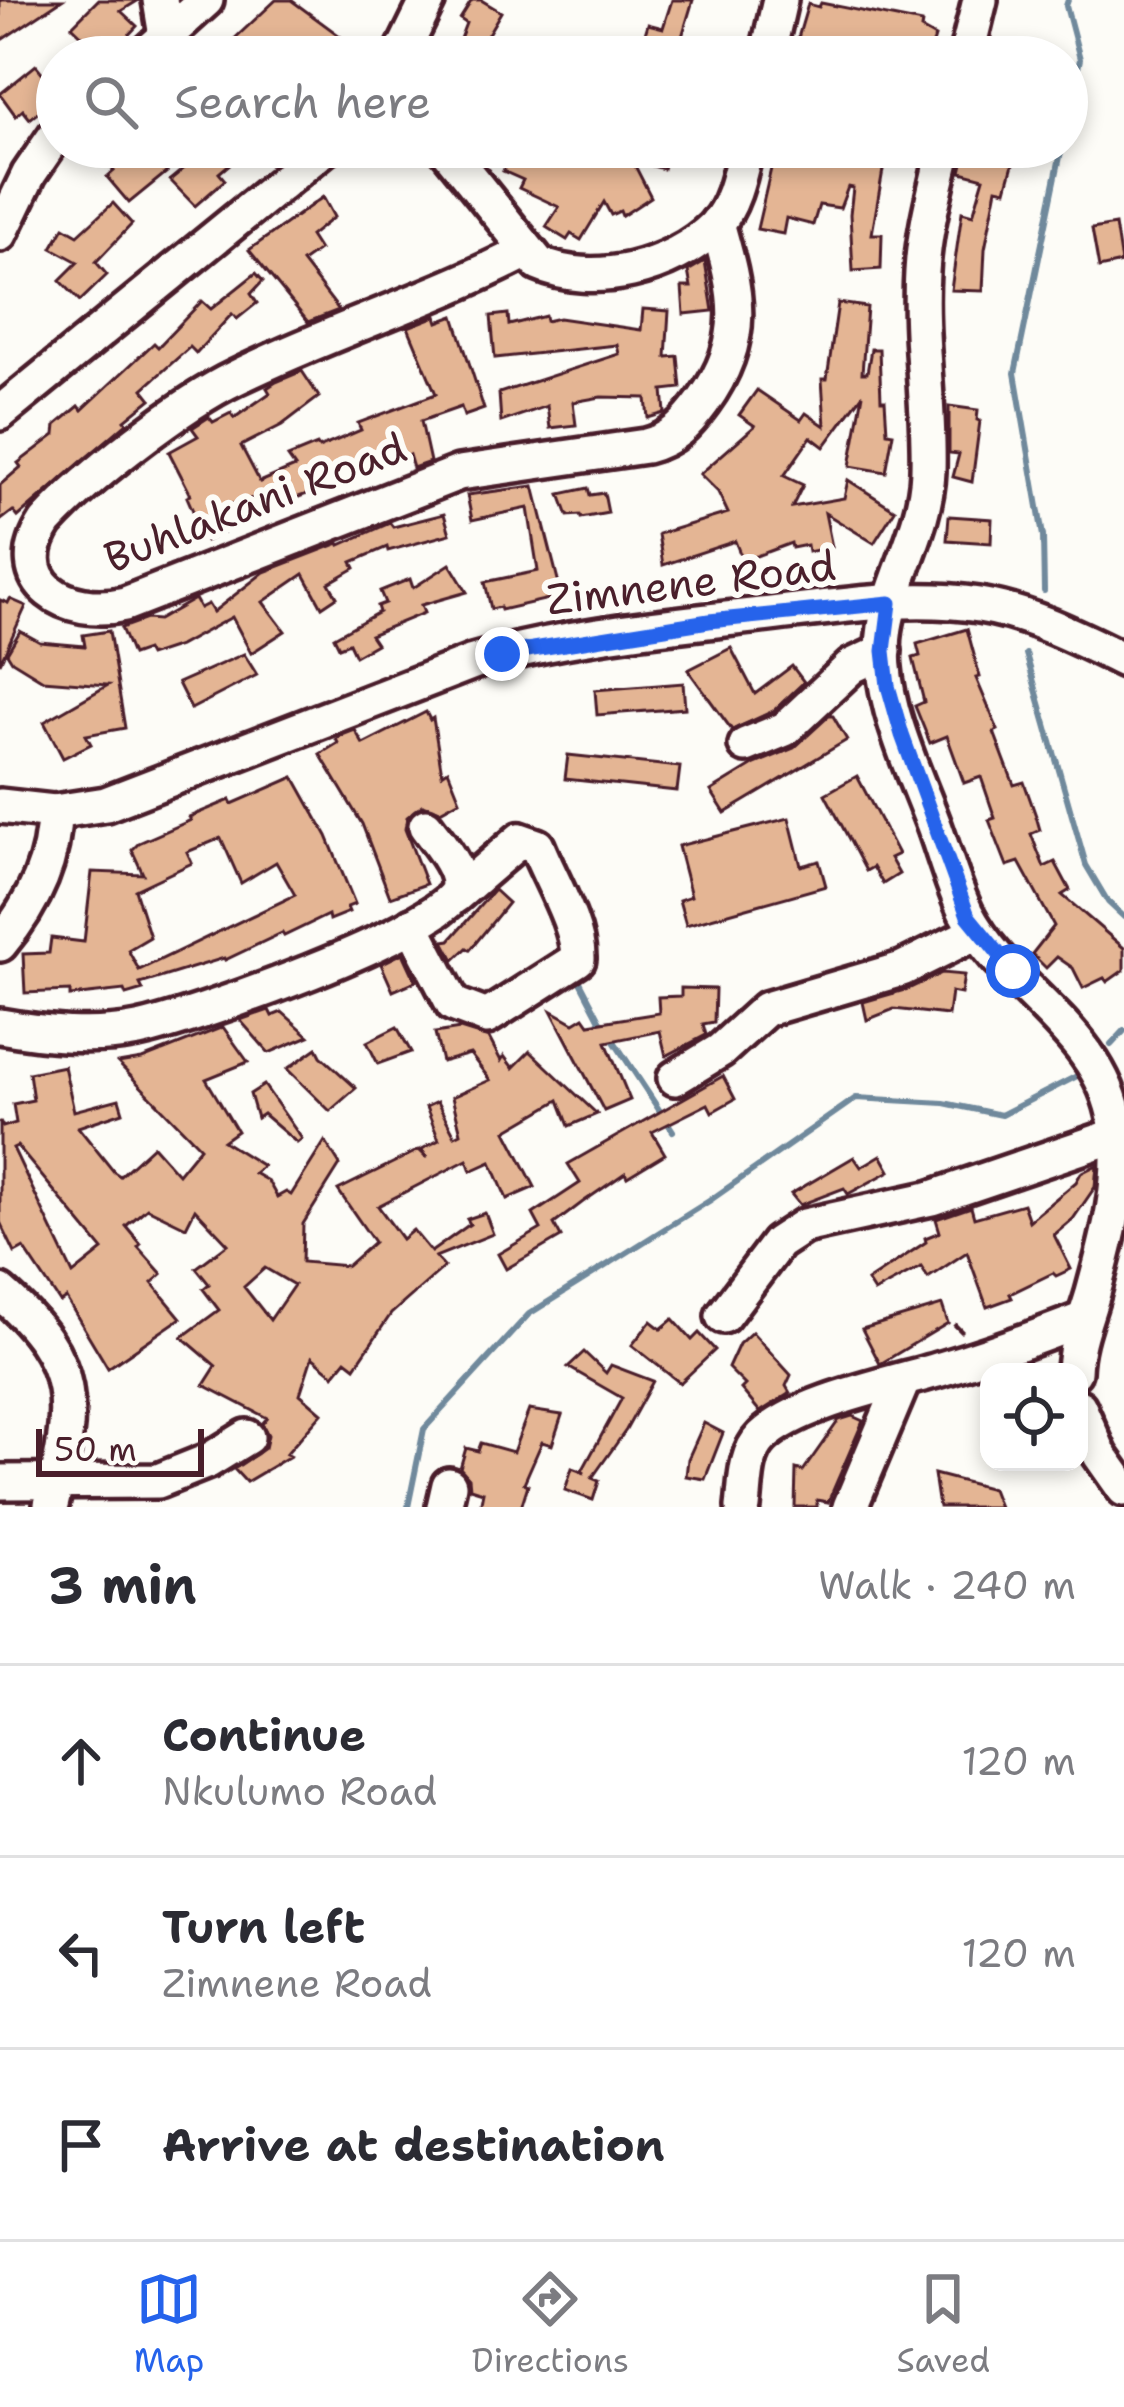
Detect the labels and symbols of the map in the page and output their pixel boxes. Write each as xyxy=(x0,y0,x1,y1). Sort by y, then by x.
street label: Buhlakani Road xyxy=(96,419,414,585)
street label: Zimnene Road xyxy=(543,536,839,628)
route end xyxy=(475,627,529,681)
route start xyxy=(986,944,1040,998)
scale bar xyxy=(36,1423,204,1476)

